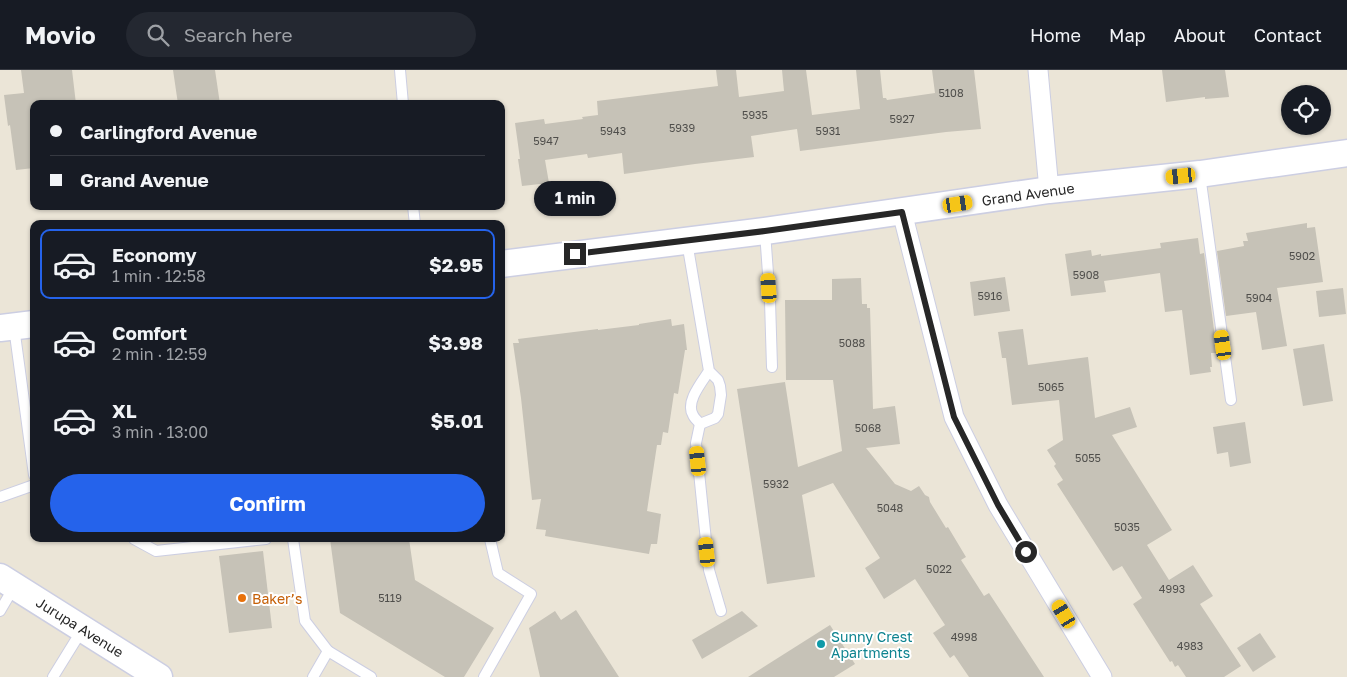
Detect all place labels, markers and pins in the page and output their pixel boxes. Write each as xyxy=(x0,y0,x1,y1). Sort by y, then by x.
place label: Baker’s xyxy=(252,590,302,607)
marker: Baker’s xyxy=(236,592,248,604)
place label: Sunny Crest Apartments xyxy=(831,628,913,661)
marker: Sunny Crest Apartments xyxy=(815,638,827,650)

